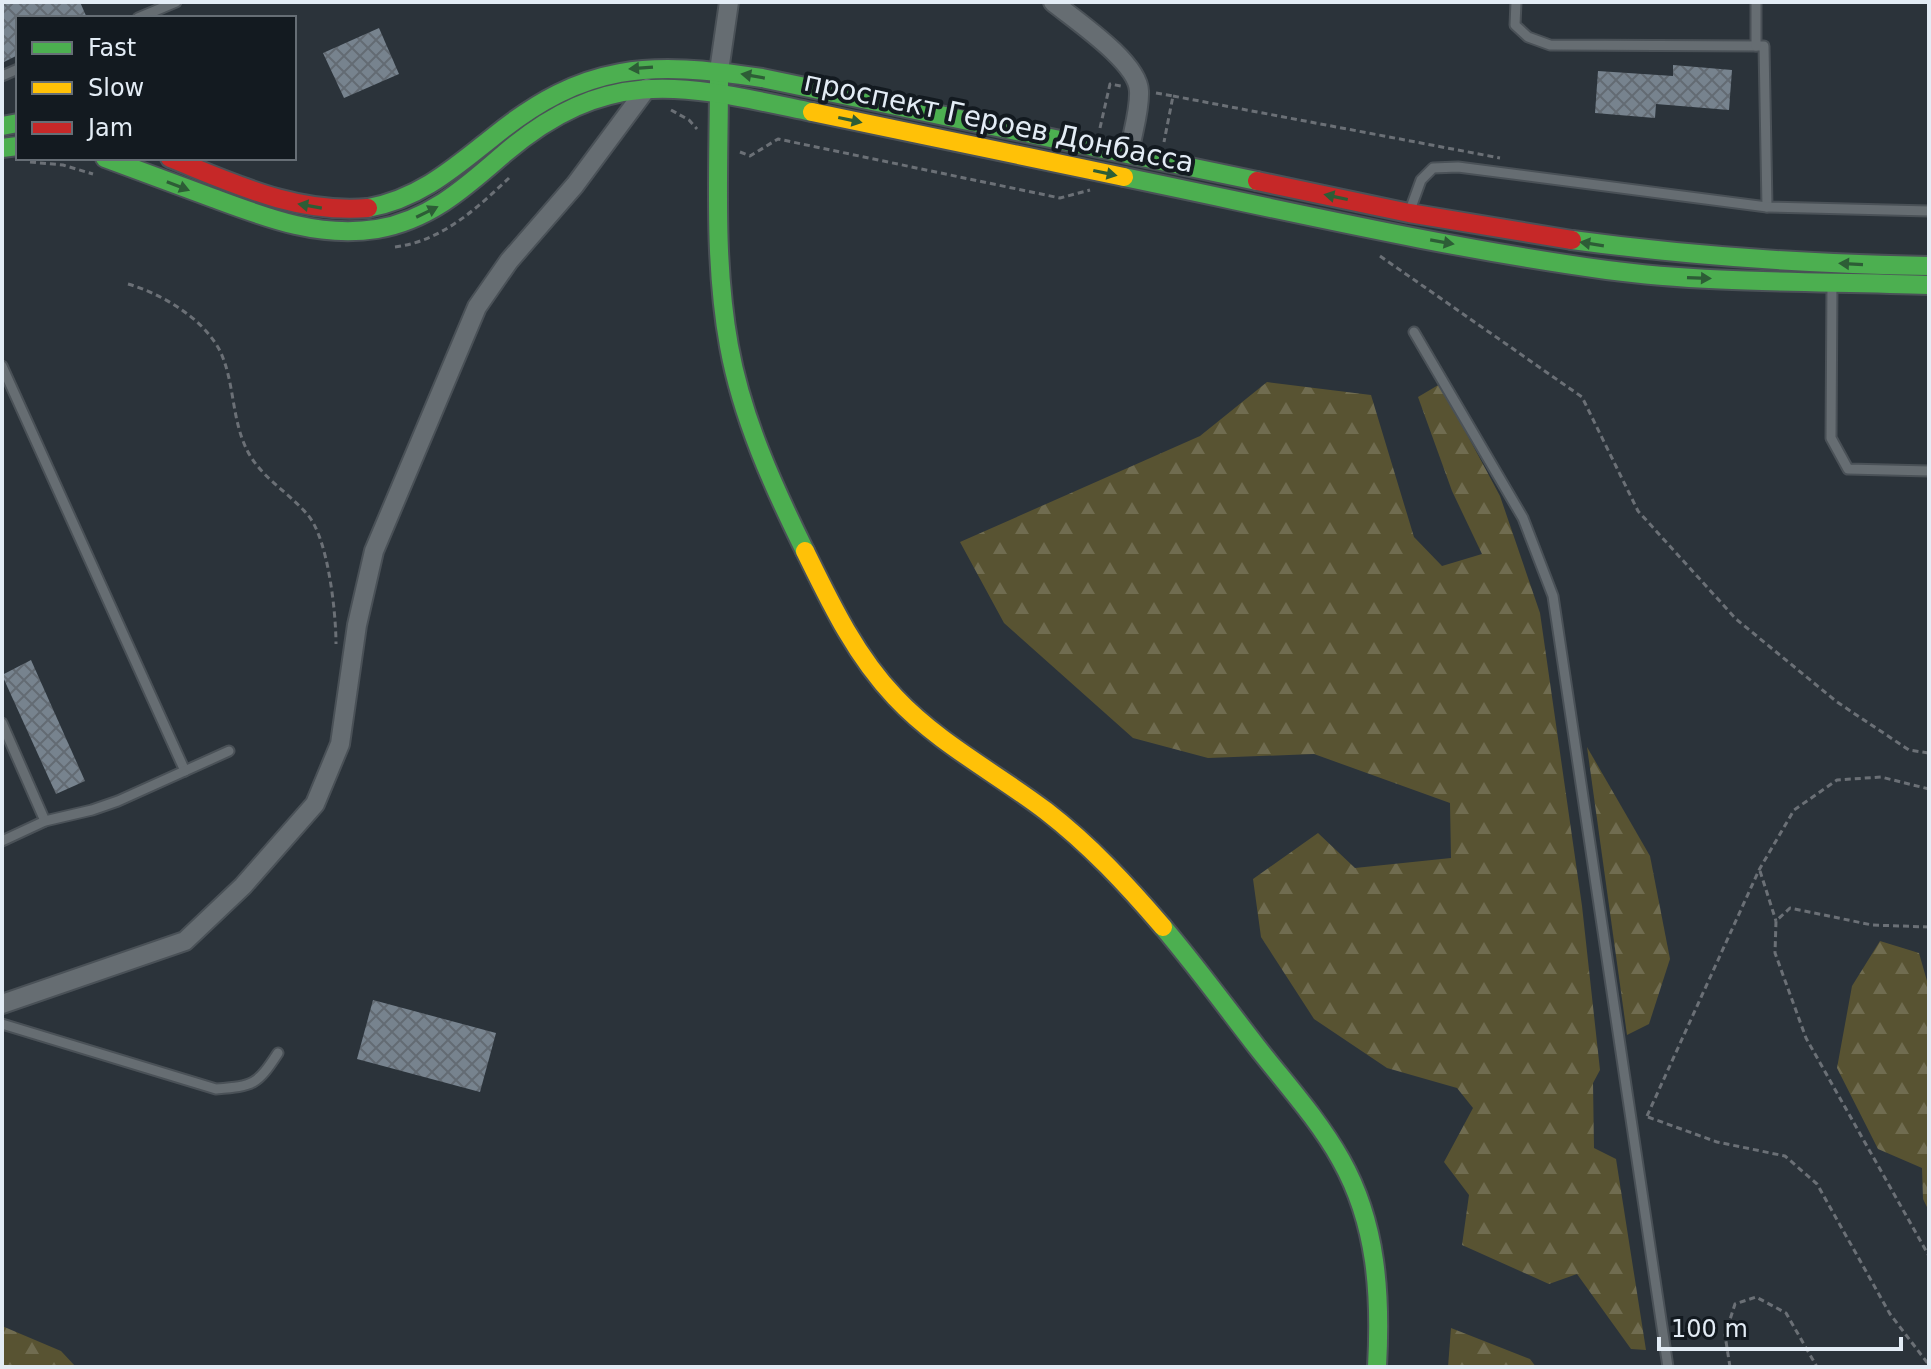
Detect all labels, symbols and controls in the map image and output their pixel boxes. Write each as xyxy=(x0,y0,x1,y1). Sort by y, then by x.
legend xyxy=(16,16,296,160)
text: Fast xyxy=(88,34,136,62)
one-way arrow xyxy=(628,62,653,75)
street label: проспект Героев Донбасса xyxy=(801,65,1197,179)
one-way arrow xyxy=(740,70,765,82)
text: Slow xyxy=(88,74,144,102)
text: Jam xyxy=(86,114,133,142)
one-way arrow xyxy=(838,114,863,127)
one-way arrow xyxy=(1093,167,1118,180)
one-way arrow xyxy=(166,180,190,193)
one-way arrow xyxy=(1324,190,1349,203)
one-way arrow xyxy=(297,199,322,212)
one-way arrow xyxy=(416,205,439,219)
one-way arrow xyxy=(1430,236,1455,248)
one-way arrow xyxy=(1579,237,1604,249)
one-way arrow xyxy=(1838,258,1863,271)
one-way arrow xyxy=(1687,271,1712,284)
scale bar xyxy=(1659,1301,1901,1351)
text: 100 m xyxy=(1671,1315,1748,1343)

